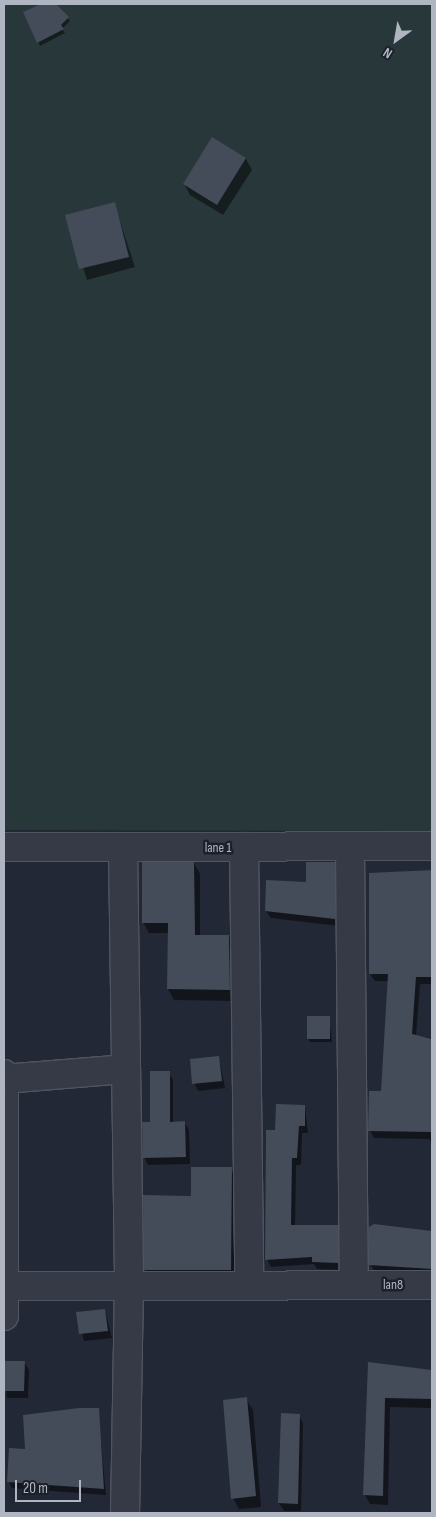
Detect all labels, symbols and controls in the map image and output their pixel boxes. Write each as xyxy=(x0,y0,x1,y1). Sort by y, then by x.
north arrow xyxy=(371,15,421,65)
text: N xyxy=(380,44,395,62)
street label: lane 1 xyxy=(205,840,231,856)
street label: lan8 xyxy=(383,1277,403,1293)
scale bar xyxy=(18,1470,84,1502)
text: 20 m xyxy=(23,1479,48,1498)

